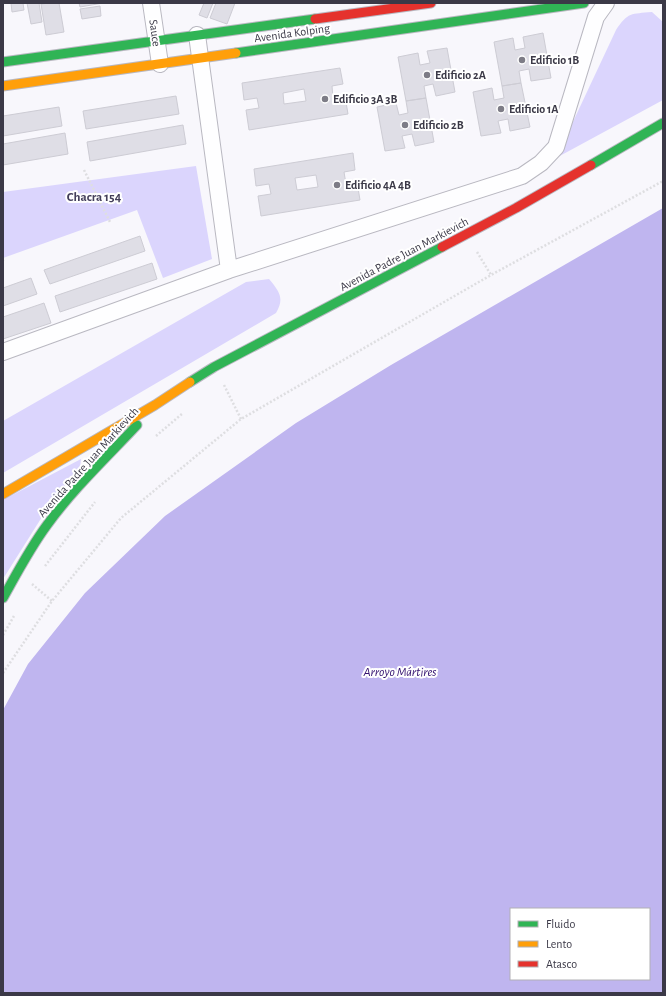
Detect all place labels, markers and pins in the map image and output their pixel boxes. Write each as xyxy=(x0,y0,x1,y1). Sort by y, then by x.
place label: Edificio 1B xyxy=(530,54,579,66)
marker: Edificio 1B xyxy=(517,55,527,65)
place label: Edificio 2A xyxy=(435,69,487,81)
marker: Edificio 2A xyxy=(422,70,432,80)
place label: Edificio 3A 3B xyxy=(333,93,397,105)
marker: Edificio 3A 3B xyxy=(320,94,330,104)
place label: Edificio 1A xyxy=(509,103,559,115)
marker: Edificio 1A xyxy=(496,104,506,114)
place label: Edificio 2B xyxy=(413,119,464,131)
marker: Edificio 2B xyxy=(400,120,410,130)
place label: Edificio 4A 4B xyxy=(345,179,411,191)
marker: Edificio 4A 4B xyxy=(332,180,342,190)

